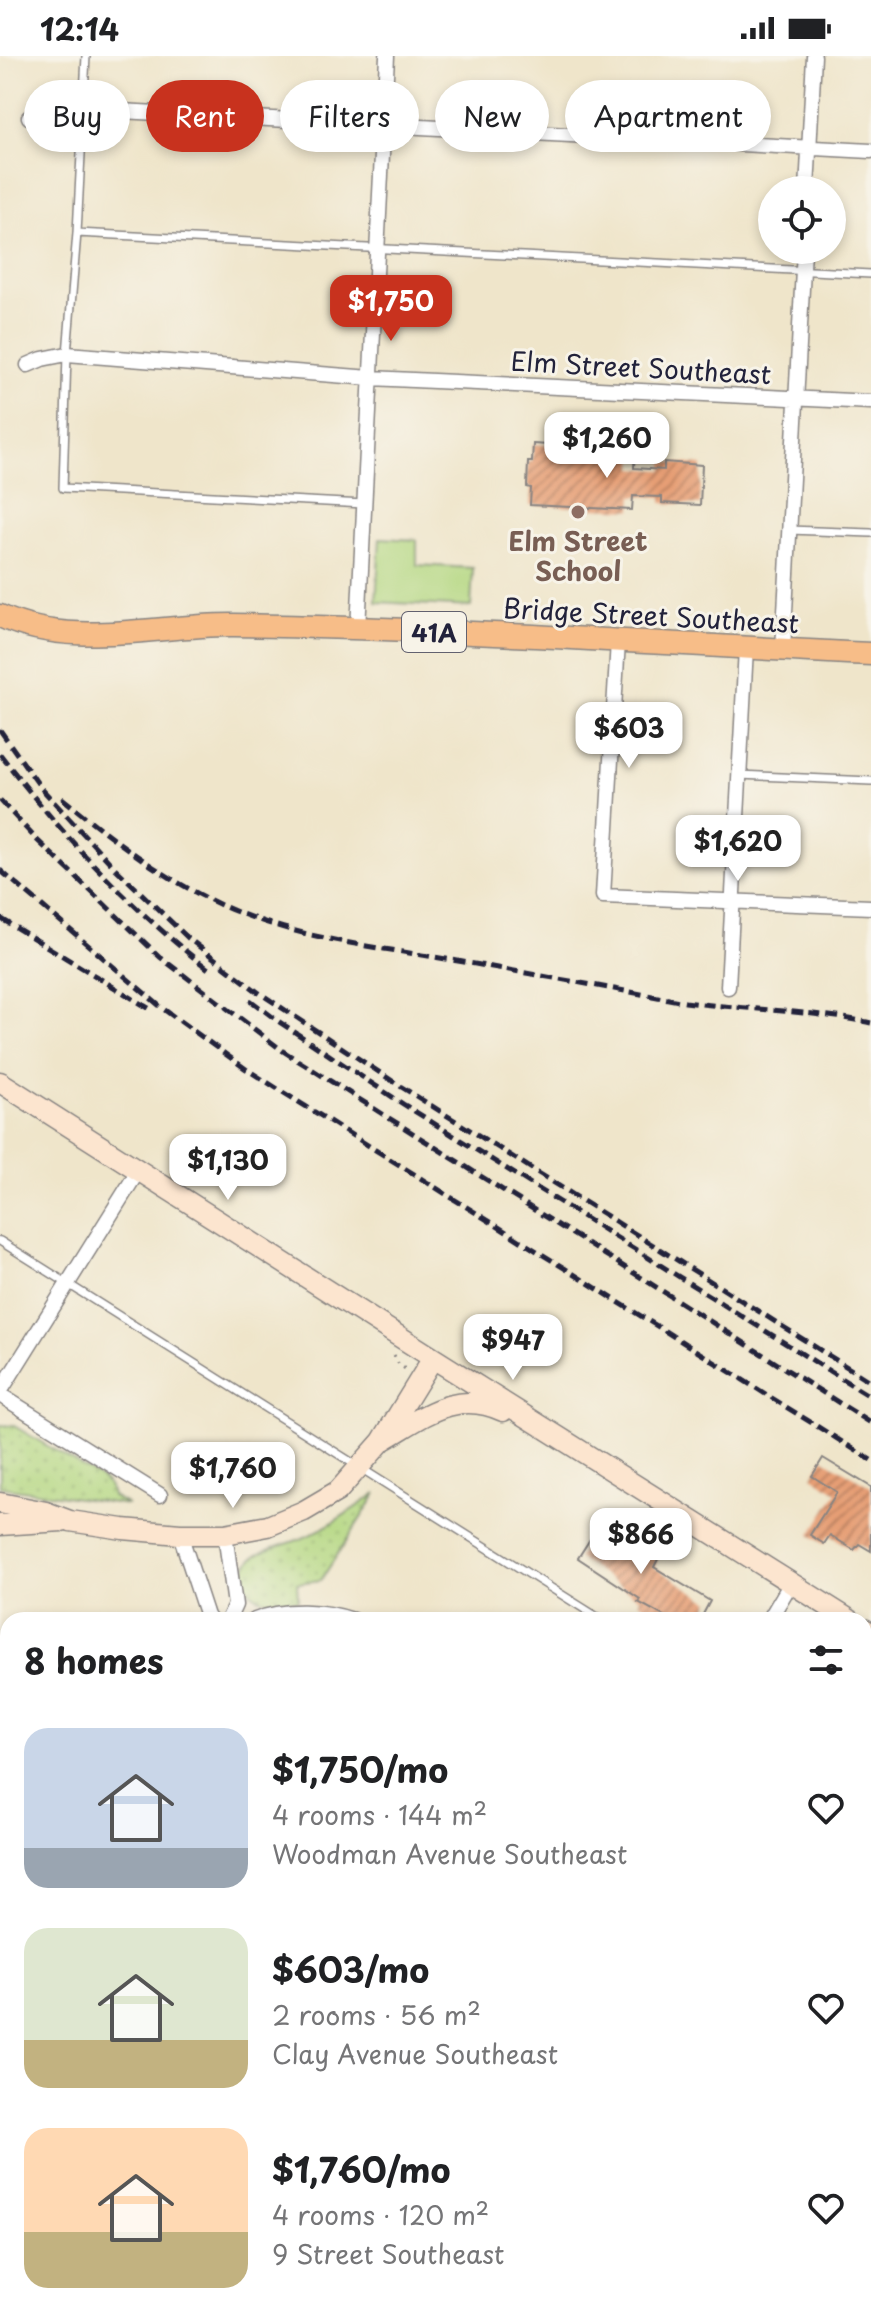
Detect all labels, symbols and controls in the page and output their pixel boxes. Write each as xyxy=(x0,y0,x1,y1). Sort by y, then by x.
text: 12:14 xyxy=(40,6,119,51)
chip: Buy xyxy=(24,80,130,152)
chip: Rent xyxy=(146,80,264,152)
chip: Filters xyxy=(280,80,419,152)
chip: New xyxy=(435,80,549,152)
chip: Apartment xyxy=(565,80,771,152)
map controls xyxy=(758,176,846,264)
button: locate xyxy=(758,176,846,264)
pin: $1,750 xyxy=(326,275,456,343)
text: $1,750 xyxy=(348,281,434,320)
street label: Elm Street Southeast xyxy=(510,341,772,393)
pin: $1,260 xyxy=(542,412,672,480)
text: $1,260 xyxy=(562,418,652,457)
marker: Elm Street School xyxy=(569,503,587,521)
place label: Elm Street School xyxy=(508,521,648,590)
street label: Bridge Street Southeast xyxy=(502,588,800,642)
road number: 41A xyxy=(402,612,466,652)
pin: $603 xyxy=(582,702,676,770)
text: $603 xyxy=(594,708,664,747)
pin: $1,620 xyxy=(673,815,803,883)
text: $1,620 xyxy=(694,821,782,860)
pin: $1,130 xyxy=(163,1134,293,1202)
text: $1,130 xyxy=(187,1140,269,1179)
pin: $947 xyxy=(466,1314,560,1382)
text: $947 xyxy=(481,1320,545,1359)
pin: $1,760 xyxy=(168,1442,298,1510)
text: $1,760 xyxy=(189,1448,277,1487)
pin: $866 xyxy=(594,1508,688,1576)
text: $866 xyxy=(608,1514,674,1553)
text: 8 homes xyxy=(24,1634,164,1686)
icon: filters xyxy=(804,1638,848,1682)
text: $1,750/mo xyxy=(272,1743,448,1795)
icon: home xyxy=(88,1760,184,1856)
icon: heart xyxy=(804,1786,848,1830)
text: 4 rooms · 144 m² xyxy=(272,1795,487,1834)
text: Woodman Avenue Southeast xyxy=(272,1834,627,1873)
text: $603/mo xyxy=(272,1943,429,1995)
icon: home xyxy=(88,1960,184,2056)
icon: heart xyxy=(804,1986,848,2030)
text: 2 rooms · 56 m² xyxy=(272,1995,481,2034)
text: Clay Avenue Southeast xyxy=(272,2034,558,2073)
text: $1,760/mo xyxy=(272,2143,451,2195)
icon: home xyxy=(88,2160,184,2256)
icon: heart xyxy=(804,2186,848,2230)
text: 4 rooms · 120 m² xyxy=(272,2195,489,2234)
text: 9 Street Southeast xyxy=(272,2234,505,2273)

